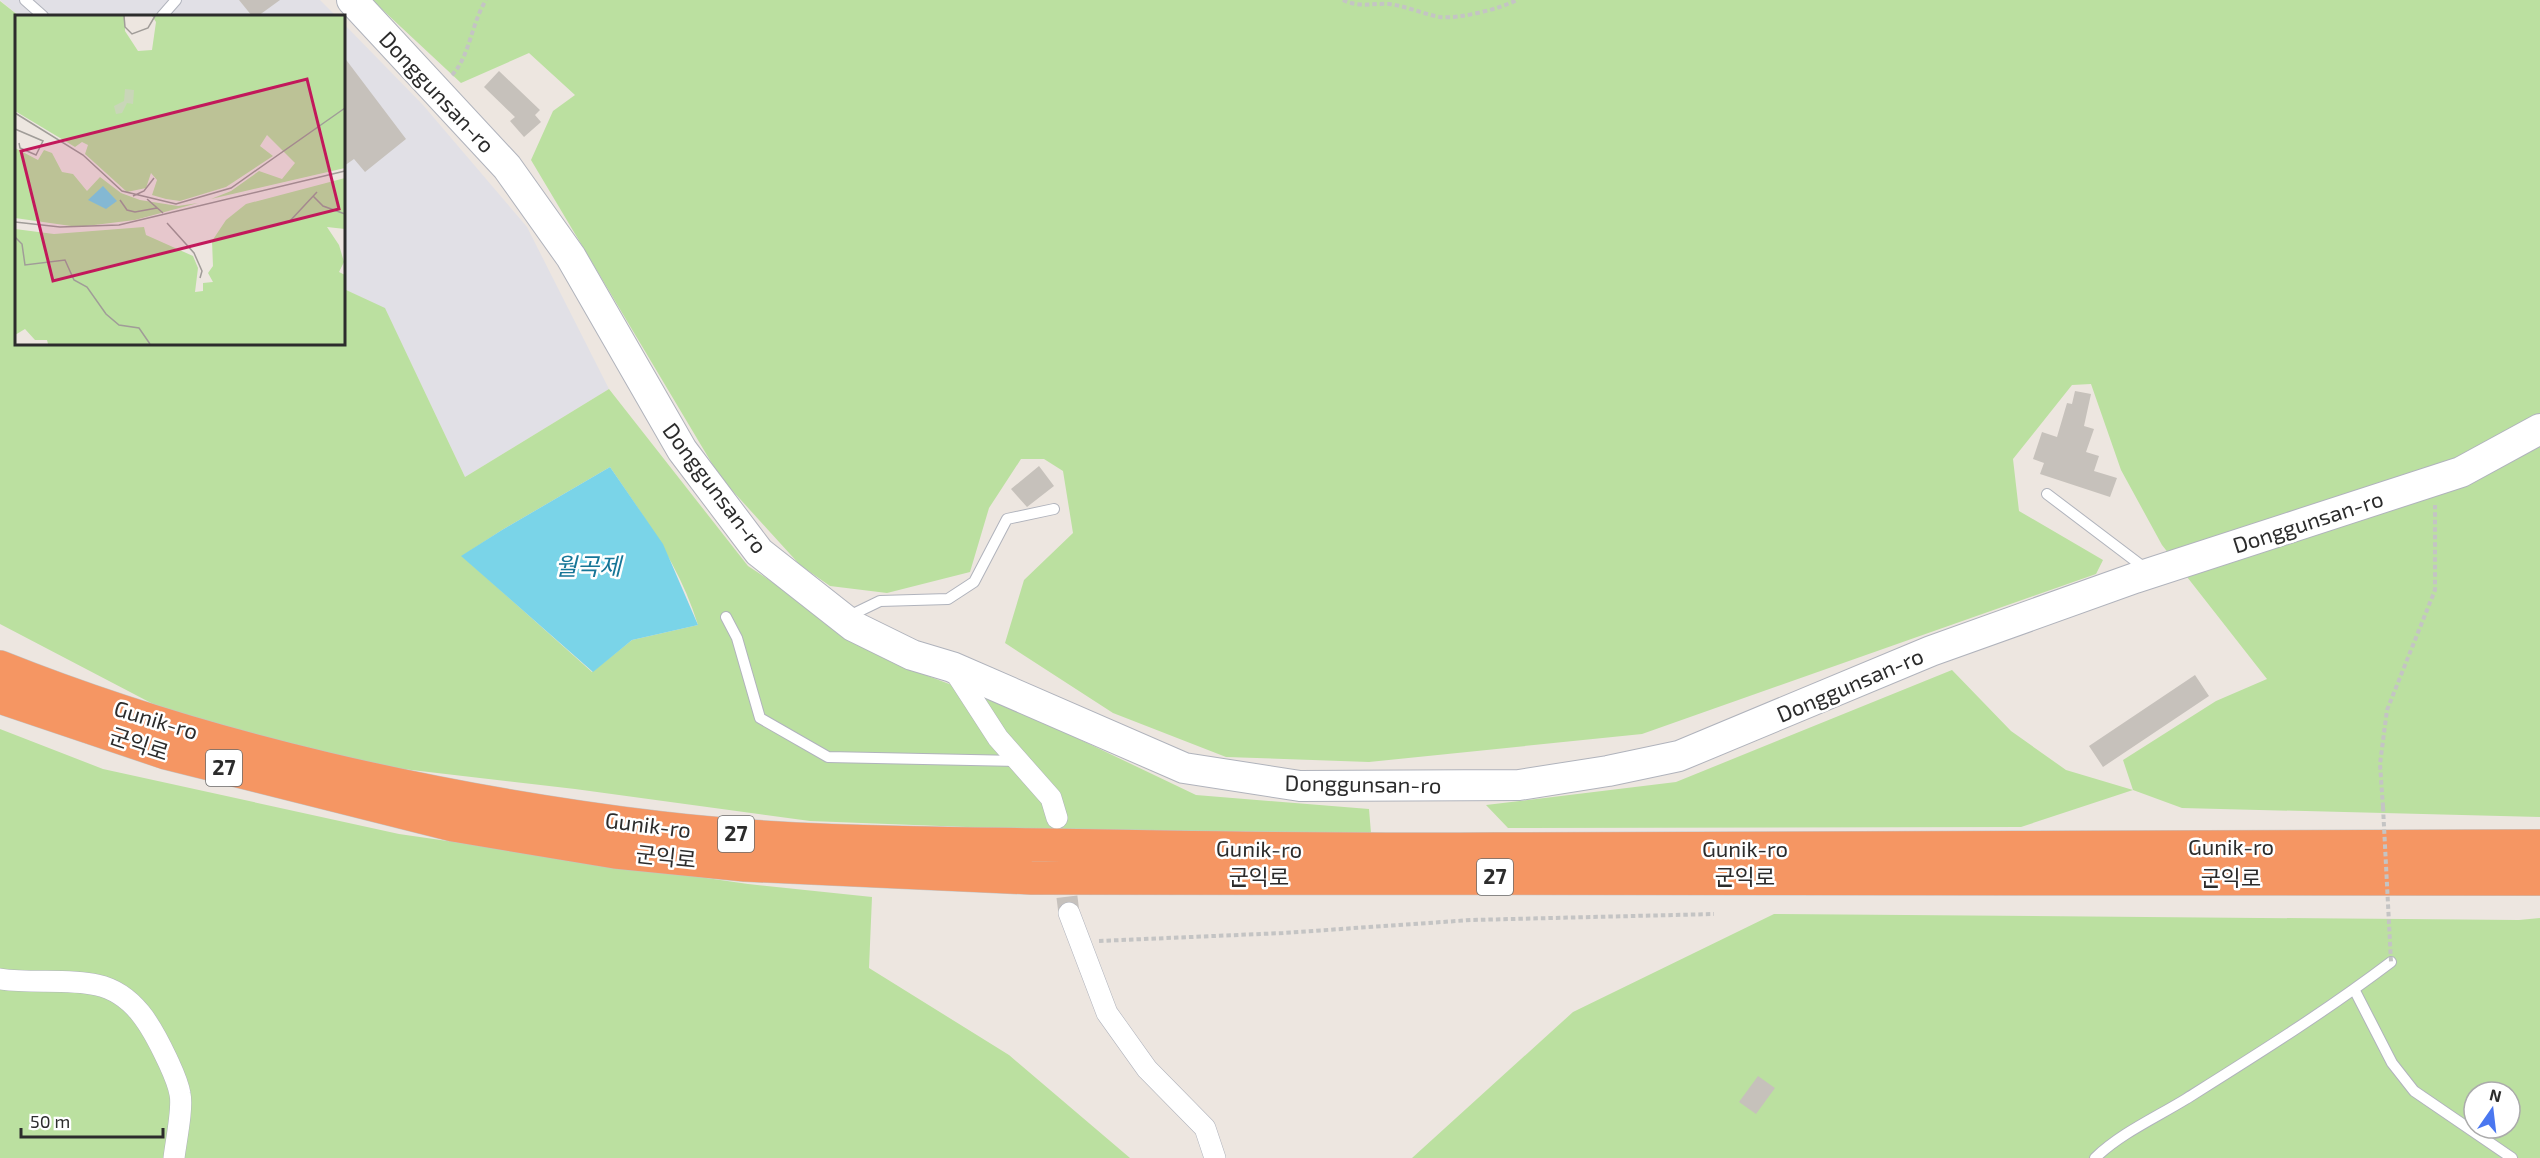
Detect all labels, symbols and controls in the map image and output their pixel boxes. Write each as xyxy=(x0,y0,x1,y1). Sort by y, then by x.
inset map xyxy=(15,15,345,345)
street label: Donggunsan-ro xyxy=(375,25,501,157)
street label: Donggunsan-ro xyxy=(658,417,773,558)
street label: Donggunsan-ro xyxy=(2229,484,2386,558)
water label: 월곡제 xyxy=(555,551,624,580)
street label: Donggunsan-ro xyxy=(1772,642,1927,727)
street label: Gunik-ro xyxy=(111,694,201,744)
street label: 군익로 xyxy=(106,721,172,765)
road number: 27 xyxy=(206,750,242,786)
street label: Donggunsan-ro xyxy=(1284,769,1442,797)
street label: Gunik-ro xyxy=(604,806,692,842)
road number: 27 xyxy=(718,816,754,852)
street label: Gunik-ro xyxy=(2188,833,2274,859)
street label: Gunik-ro xyxy=(1216,834,1302,862)
street label: Gunik-ro xyxy=(1702,835,1788,861)
street label: 군익로 xyxy=(635,840,698,872)
road number: 27 xyxy=(1477,859,1513,895)
street label: 군익로 xyxy=(1229,863,1289,889)
street label: 군익로 xyxy=(1715,863,1775,889)
street label: 군익로 xyxy=(2201,864,2261,890)
north arrow xyxy=(2462,1080,2522,1140)
text: N xyxy=(2488,1084,2504,1106)
scale bar xyxy=(21,1101,164,1139)
text: 50 m xyxy=(30,1110,70,1132)

